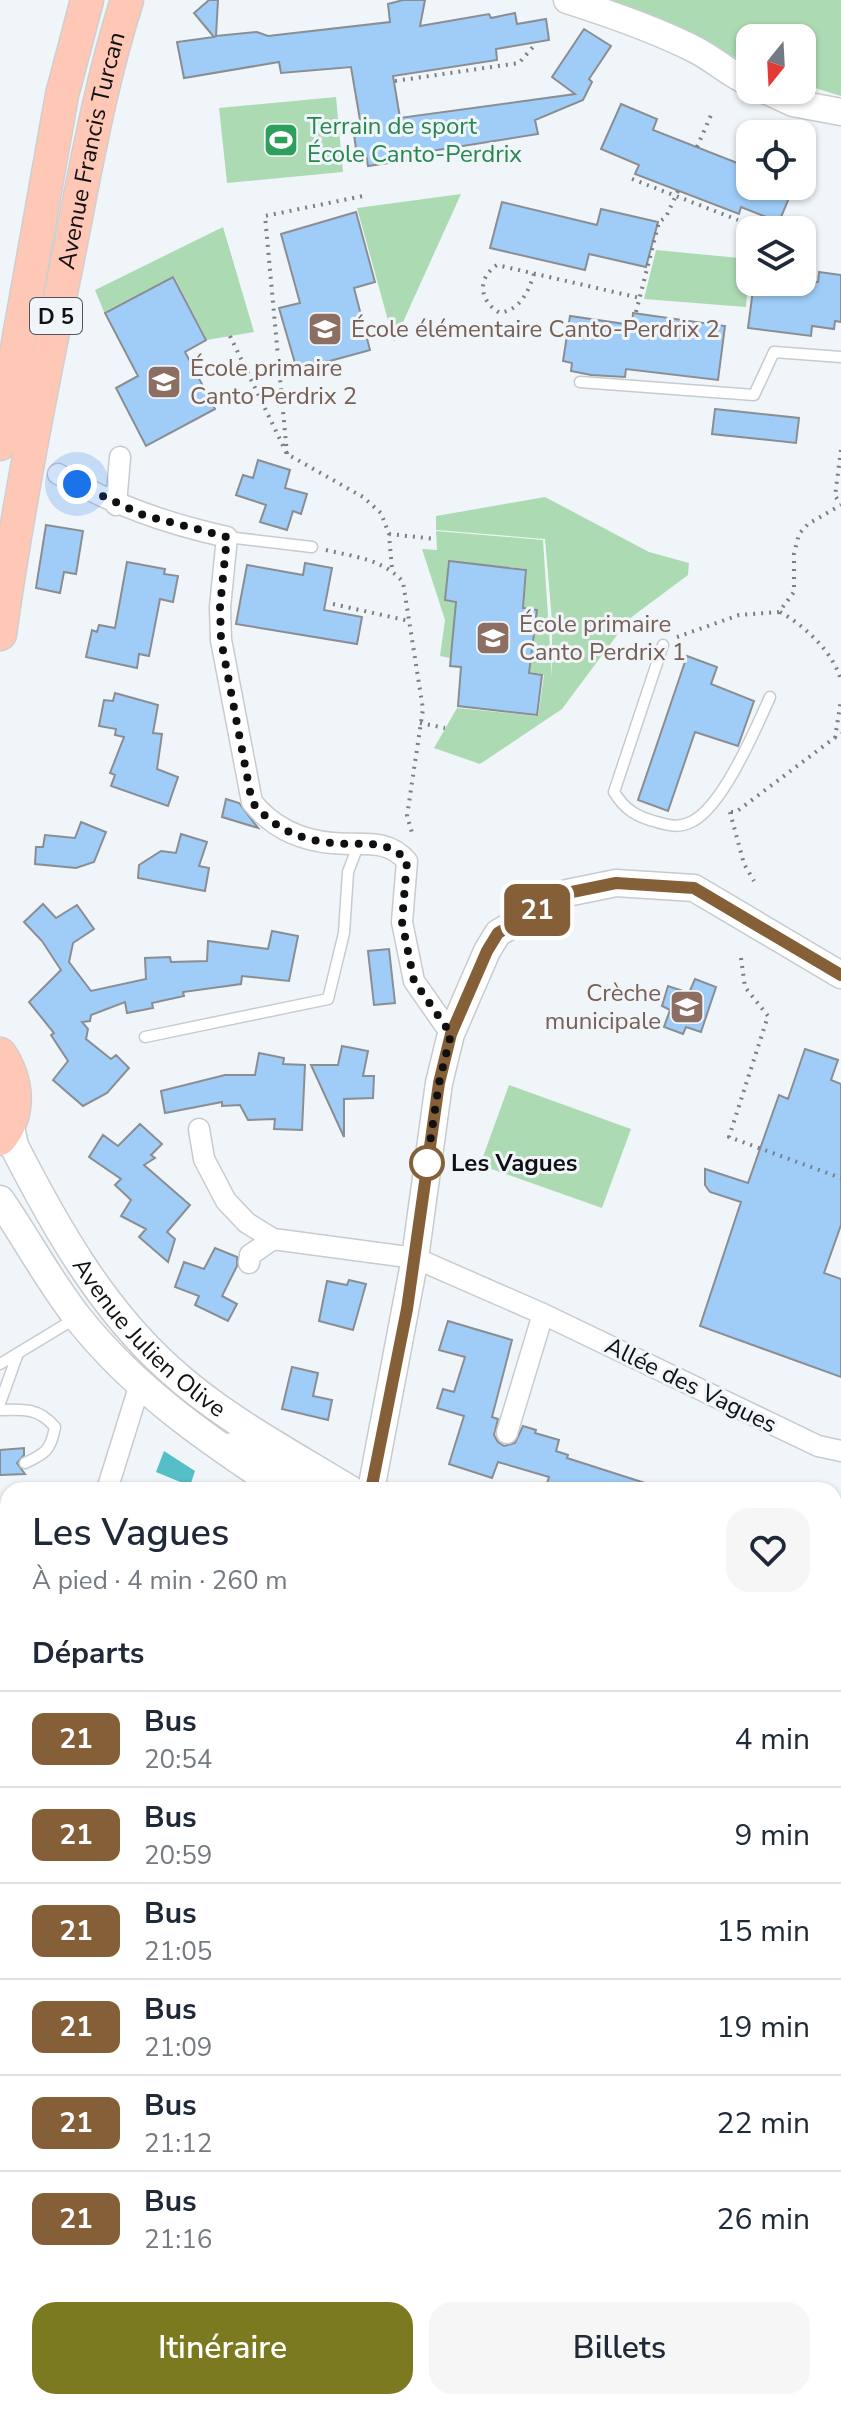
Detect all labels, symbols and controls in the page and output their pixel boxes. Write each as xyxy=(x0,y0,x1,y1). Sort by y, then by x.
north arrow xyxy=(736,24,816,104)
map controls xyxy=(736,24,816,296)
street label: Avenue Francis Turcan xyxy=(50,28,133,272)
place label: Terrain de sport École Canto-Perdrix xyxy=(307,110,522,170)
button: locate xyxy=(736,120,816,200)
sports icon: Terrain de sport École Canto-Perdrix xyxy=(262,121,300,159)
button: layers xyxy=(736,216,816,296)
road number: D 5 xyxy=(30,298,82,334)
school or university icon: École élémentaire Canto-Perdrix 2 xyxy=(306,310,344,348)
place label: École élémentaire Canto-Perdrix 2 xyxy=(351,313,720,345)
place label: École primaire Canto Perdrix 2 xyxy=(190,352,357,412)
school or university icon: École primaire Canto Perdrix 2 xyxy=(145,363,183,401)
your location xyxy=(57,464,97,504)
place label: École primaire Canto Perdrix 1 xyxy=(519,608,686,668)
school or university icon: École primaire Canto Perdrix 1 xyxy=(474,619,512,657)
line badge: 21 xyxy=(501,884,573,936)
text: 21 xyxy=(520,891,554,929)
place label: Crèche municipale xyxy=(545,977,661,1037)
school or university icon: Crèche municipale xyxy=(668,988,706,1026)
marker: Les Vagues xyxy=(410,1146,444,1180)
place label: Les Vagues xyxy=(451,1147,577,1179)
street label: Avenue Julien Olive xyxy=(65,1251,232,1425)
street label: Allée des Vagues xyxy=(600,1330,782,1440)
text: Les Vagues xyxy=(32,1507,229,1558)
button: heart xyxy=(726,1508,810,1592)
text: À pied · 4 min · 260 m xyxy=(32,1563,287,1598)
text: Départs xyxy=(32,1633,144,1674)
text: Bus xyxy=(144,1701,197,1742)
text: 4 min xyxy=(735,1719,810,1760)
text: 21 xyxy=(59,1720,93,1758)
text: 20:54 xyxy=(144,1742,212,1777)
text: Bus xyxy=(144,1797,197,1838)
text: 9 min xyxy=(735,1815,810,1856)
text: 21 xyxy=(59,1816,93,1854)
text: 20:59 xyxy=(144,1838,212,1873)
text: Bus xyxy=(144,1893,197,1934)
text: 15 min xyxy=(717,1911,810,1952)
text: 21 xyxy=(59,1912,93,1950)
text: 21:05 xyxy=(144,1934,212,1969)
text: Bus xyxy=(144,1989,197,2030)
text: 19 min xyxy=(717,2007,810,2048)
text: 21 xyxy=(59,2008,93,2046)
text: 21:09 xyxy=(144,2030,212,2065)
text: Bus xyxy=(144,2085,197,2126)
text: 22 min xyxy=(717,2103,810,2144)
text: 21 xyxy=(59,2104,93,2142)
text: 21:12 xyxy=(144,2126,212,2161)
text: Bus xyxy=(144,2181,197,2222)
text: 26 min xyxy=(717,2199,810,2240)
text: 21 xyxy=(59,2200,93,2238)
text: 21:16 xyxy=(144,2222,212,2257)
button: Itinéraire xyxy=(32,2302,413,2394)
button: Billets xyxy=(429,2302,810,2394)

